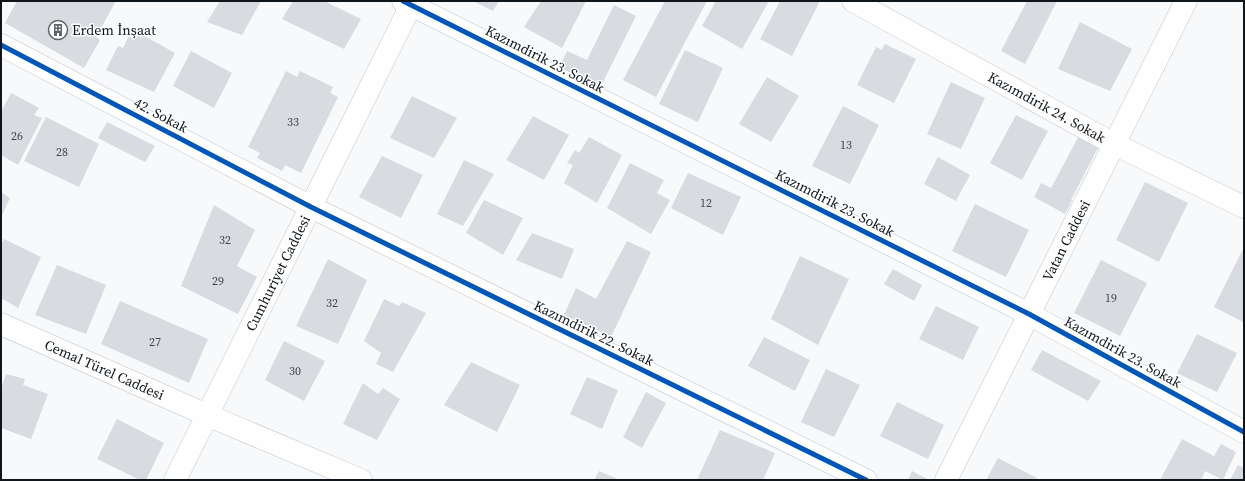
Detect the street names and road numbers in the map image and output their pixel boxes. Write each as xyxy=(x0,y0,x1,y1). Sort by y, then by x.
street label: Kazımdirik 23. Sokak xyxy=(482,20,608,98)
street label: Kazımdirik 24. Sokak xyxy=(984,67,1110,148)
street label: 42. Sokak xyxy=(130,92,192,138)
street label: Kazımdirik 23. Sokak xyxy=(772,164,898,242)
street label: Vatan Caddesi xyxy=(1037,197,1095,284)
street label: Cumhuriyet Caddesi xyxy=(241,212,315,334)
street label: Kazımdirik 22. Sokak xyxy=(531,295,658,371)
street label: Kazımdirik 23. Sokak xyxy=(1061,311,1186,393)
street label: Cemal Türel Caddesi xyxy=(41,334,167,405)

